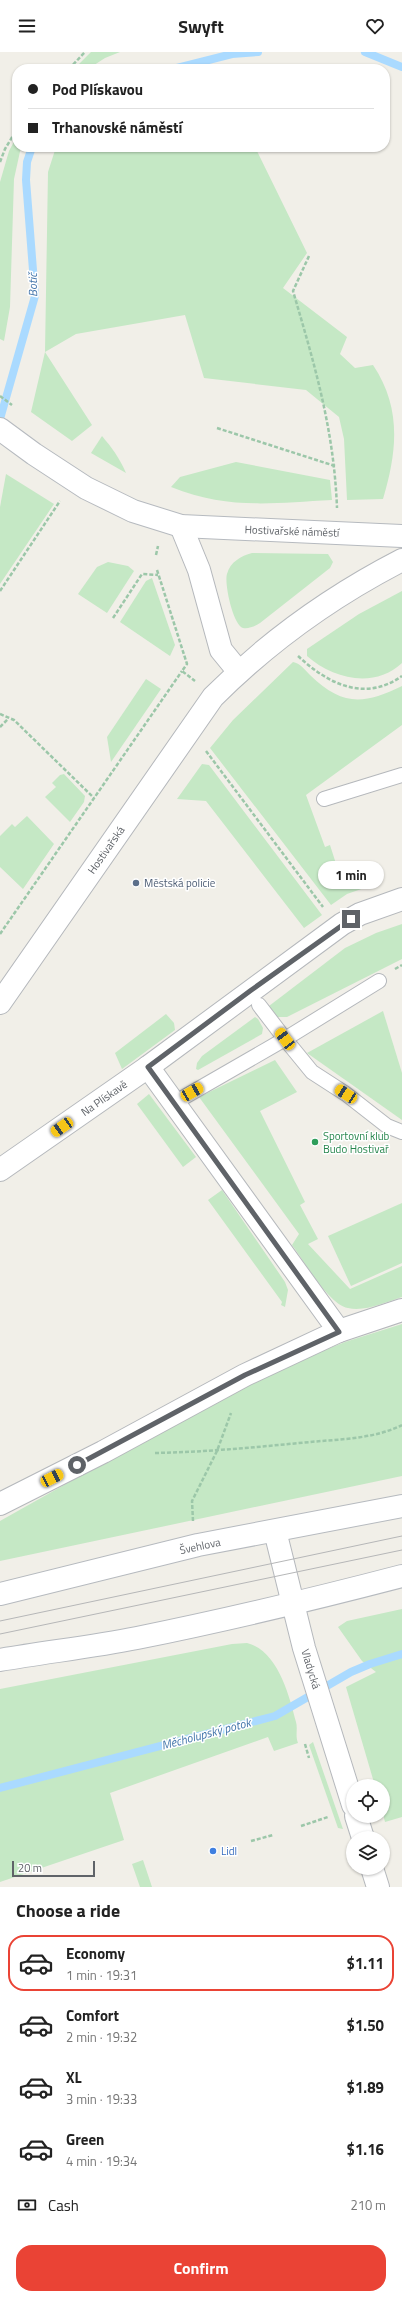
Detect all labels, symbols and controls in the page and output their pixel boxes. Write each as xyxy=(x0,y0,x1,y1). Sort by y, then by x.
text: Swyft xyxy=(178,13,224,40)
icon: menu xyxy=(16,15,38,37)
icon: heart xyxy=(364,15,386,37)
text: Pod Plískavou xyxy=(52,78,143,101)
text: Trhanovské náměstí xyxy=(52,116,182,139)
water label: Botič xyxy=(23,271,42,297)
street label: Hostivařské náměstí xyxy=(244,521,341,541)
street label: Hostivařská xyxy=(84,823,129,877)
callout: 1 min xyxy=(318,861,384,889)
text: 1 min xyxy=(335,865,367,885)
place label: Městská policie xyxy=(144,875,216,891)
marker: Městská policie xyxy=(131,878,141,888)
route end xyxy=(342,910,360,928)
car xyxy=(273,1026,297,1052)
street label: Na Plískavě xyxy=(78,1076,131,1120)
car xyxy=(179,1081,205,1103)
car xyxy=(333,1082,359,1106)
car xyxy=(49,1115,75,1139)
place label: Sportovní klub Budo Hostivař xyxy=(323,1128,390,1157)
marker: Sportovní klub Budo Hostivař xyxy=(310,1137,320,1147)
route start xyxy=(68,1456,86,1474)
car xyxy=(39,1467,65,1489)
street label: Švehlova xyxy=(178,1534,222,1558)
street label: Vladycká xyxy=(297,1647,325,1691)
water label: Měcholupský potok xyxy=(159,1712,254,1755)
map controls xyxy=(346,1779,390,1875)
button: locate xyxy=(346,1779,390,1823)
button: layers xyxy=(346,1831,390,1875)
place label: Lidl xyxy=(221,1843,237,1859)
marker: Lidl xyxy=(208,1846,218,1856)
scale bar xyxy=(12,1859,95,1878)
text: 20 m xyxy=(18,1860,42,1876)
text: Choose a ride xyxy=(16,1897,120,1924)
text: Economy xyxy=(66,1942,125,1965)
icon: car xyxy=(18,1945,54,1981)
text: $1.11 xyxy=(347,1952,384,1975)
text: 1 min · 19:31 xyxy=(66,1965,137,1985)
text: Comfort xyxy=(66,2004,119,2027)
icon: car xyxy=(18,2007,54,2043)
text: $1.50 xyxy=(347,2014,384,2037)
text: 2 min · 19:32 xyxy=(66,2027,137,2047)
text: XL xyxy=(66,2066,82,2089)
icon: car xyxy=(18,2069,54,2105)
text: $1.89 xyxy=(347,2076,384,2099)
text: 3 min · 19:33 xyxy=(66,2089,137,2109)
text: Green xyxy=(66,2128,104,2151)
icon: car xyxy=(18,2131,54,2167)
text: $1.16 xyxy=(347,2138,384,2161)
text: 4 min · 19:34 xyxy=(66,2151,137,2171)
icon: cash xyxy=(16,2194,38,2216)
text: Cash xyxy=(48,2194,79,2217)
text: 210 m xyxy=(350,2195,386,2215)
button: Confirm xyxy=(16,2245,386,2291)

